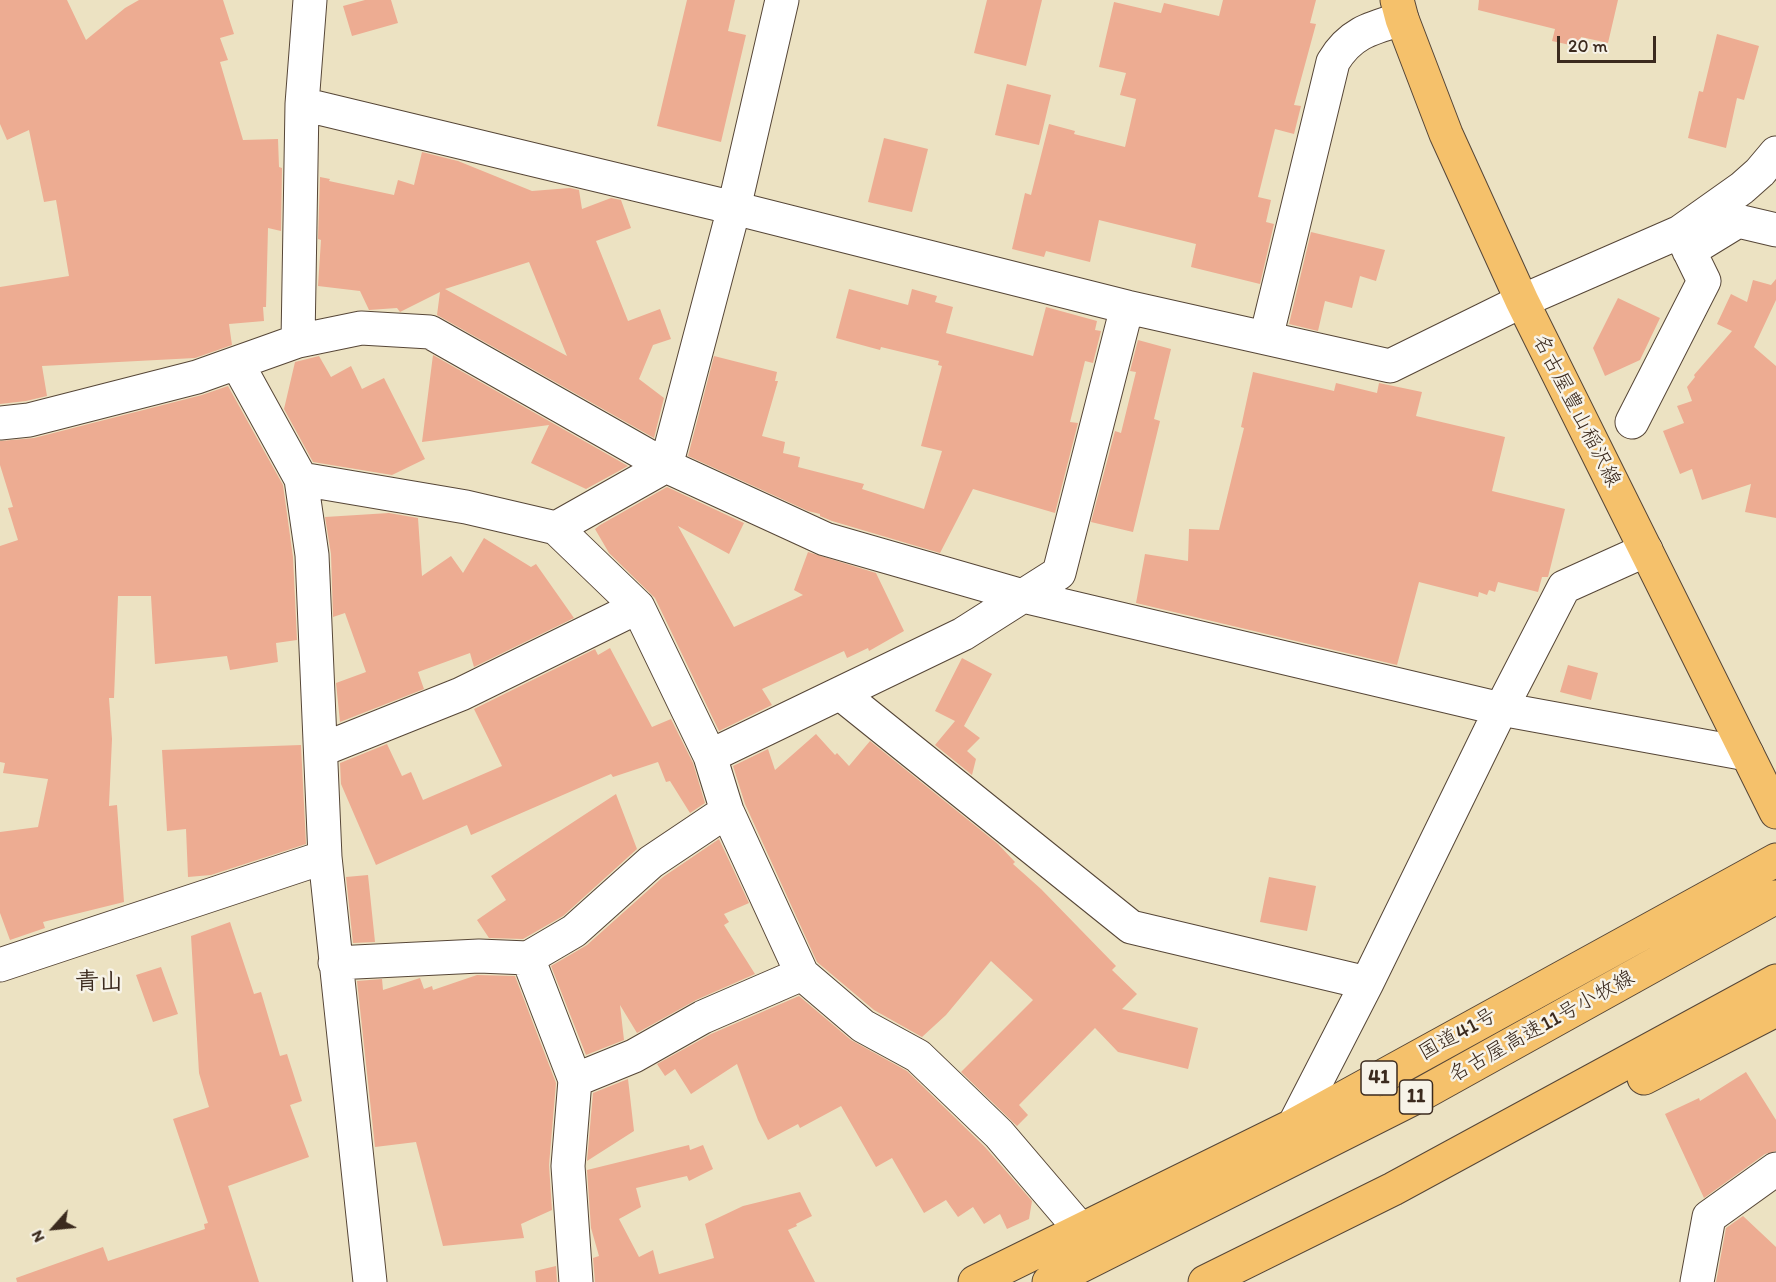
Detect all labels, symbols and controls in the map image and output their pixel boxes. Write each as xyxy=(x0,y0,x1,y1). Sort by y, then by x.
scale bar xyxy=(1560,24,1659,62)
text: 20 m xyxy=(1568,35,1608,57)
street label: 名古屋豊山稲沢線 xyxy=(1527,330,1625,492)
street label: 名古屋高速11号小牧線 xyxy=(1445,965,1639,1089)
district label: 青山 xyxy=(75,969,123,997)
street label: 国道41号 xyxy=(1415,1003,1501,1067)
road number: 41 xyxy=(1361,1061,1397,1095)
road number: 11 xyxy=(1400,1080,1432,1114)
north arrow xyxy=(24,1198,84,1258)
text: N xyxy=(27,1227,48,1246)

